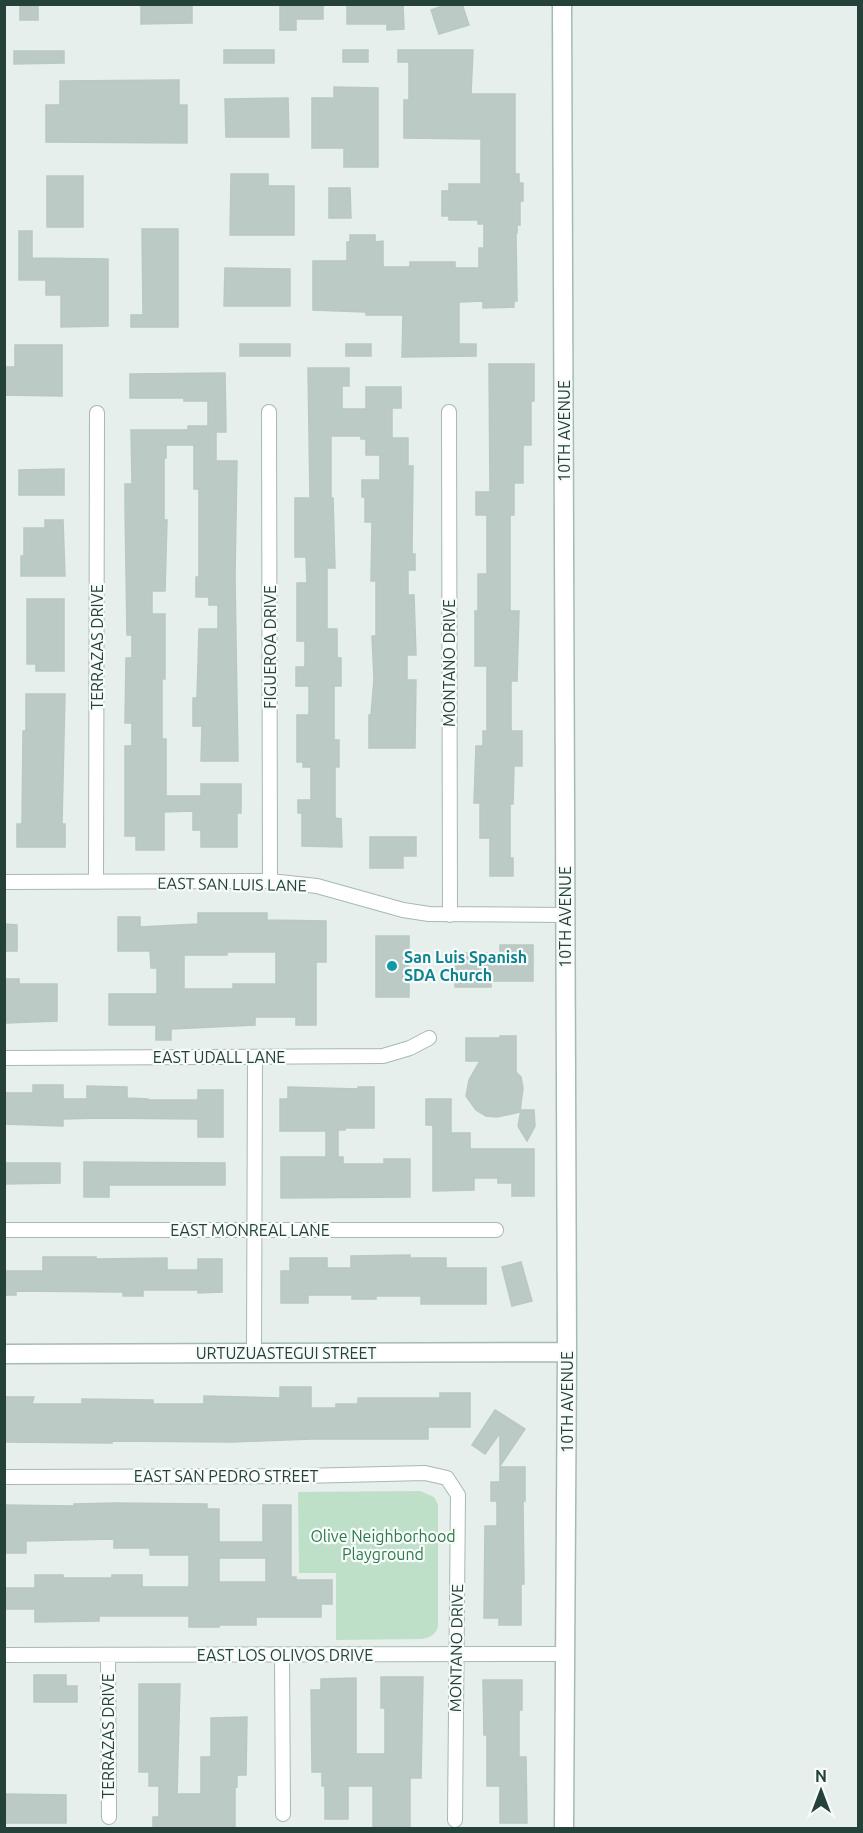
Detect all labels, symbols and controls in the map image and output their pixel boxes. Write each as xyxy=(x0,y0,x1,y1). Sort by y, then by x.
street label: 10TH AVENUE xyxy=(555,380,573,482)
street label: TERRAZAS DRIVE xyxy=(88,584,106,710)
street label: FIGUEROA DRIVE xyxy=(261,585,279,709)
street label: MONTANO DRIVE xyxy=(440,599,458,727)
street label: 10TH AVENUE xyxy=(556,866,574,968)
street label: EAST SAN LUIS LANE xyxy=(157,874,307,894)
place label: San Luis Spanish SDA Church xyxy=(404,948,527,984)
marker: San Luis Spanish SDA Church xyxy=(385,959,399,973)
street label: EAST UDALL LANE xyxy=(153,1048,285,1066)
street label: EAST MONREAL LANE xyxy=(170,1221,330,1239)
street label: URTUZUASTEGUI STREET xyxy=(196,1344,376,1362)
street label: 10TH AVENUE xyxy=(558,1351,576,1453)
street label: EAST SAN PEDRO STREET xyxy=(134,1467,318,1485)
park label: Olive Neighborhood Playground xyxy=(310,1527,456,1563)
street label: MONTANO DRIVE xyxy=(446,1584,466,1712)
street label: EAST LOS OLIVOS DRIVE xyxy=(197,1646,373,1664)
street label: TERRAZAS DRIVE xyxy=(99,1673,117,1799)
north arrow xyxy=(791,1761,851,1821)
text: N xyxy=(815,1767,827,1785)

